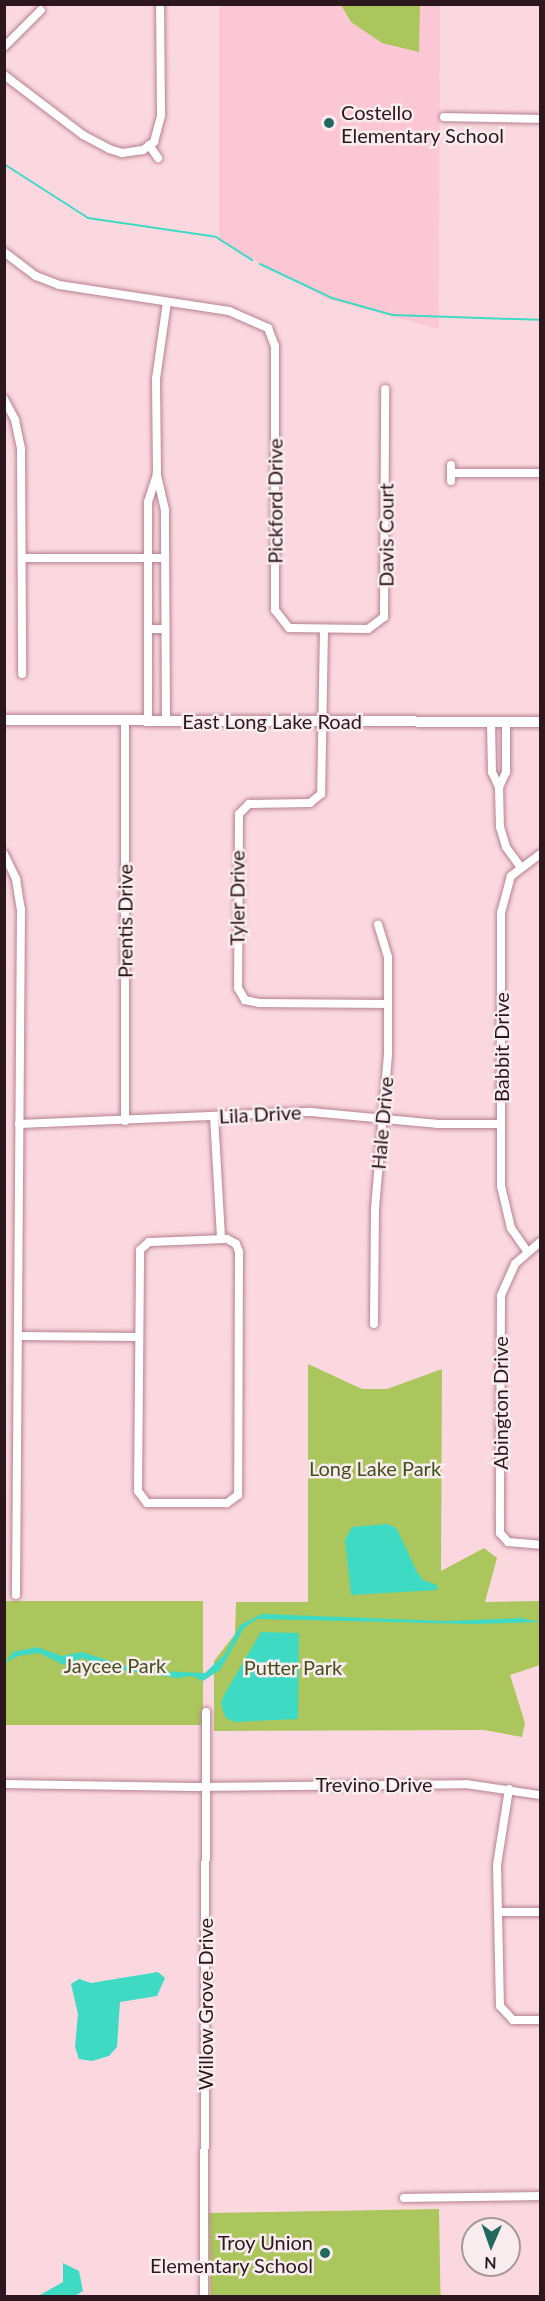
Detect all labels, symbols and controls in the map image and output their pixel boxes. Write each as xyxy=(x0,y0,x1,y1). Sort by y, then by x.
place label: Costello Elementary School xyxy=(341,100,504,147)
marker: Costello Elementary School xyxy=(322,116,336,130)
street label: Pickford Drive xyxy=(263,438,287,564)
street label: Davis Court xyxy=(374,483,398,587)
street label: East Long Lake Road xyxy=(182,709,362,733)
street label: Tyler Drive xyxy=(225,850,249,946)
street label: Prentis Drive xyxy=(113,864,137,978)
street label: Babbit Drive xyxy=(489,992,513,1102)
street label: Hale Drive xyxy=(366,1076,398,1170)
street label: Lila Drive xyxy=(218,1100,302,1128)
street label: Abington Drive xyxy=(488,1336,512,1470)
park label: Long Lake Park xyxy=(309,1456,441,1480)
park label: Jaycee Park xyxy=(64,1653,166,1677)
park label: Putter Park xyxy=(244,1655,342,1679)
street label: Trevino Drive xyxy=(315,1772,433,1796)
street label: Willow Grove Drive xyxy=(193,1918,217,2090)
north arrow xyxy=(461,2217,521,2277)
place label: Troy Union Elementary School xyxy=(150,2230,313,2277)
marker: Troy Union Elementary School xyxy=(318,2246,332,2260)
text: N xyxy=(484,2254,497,2273)

